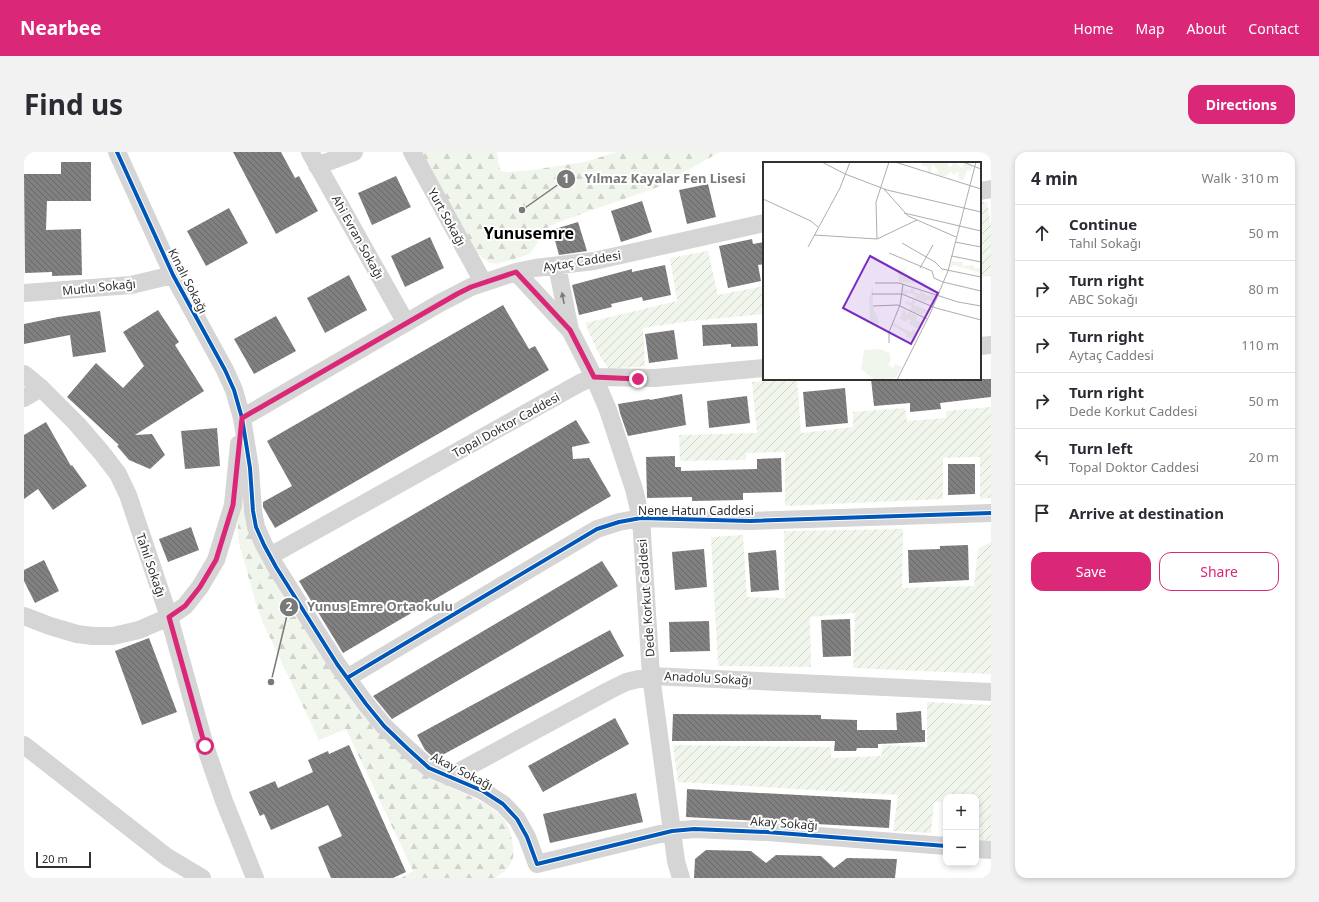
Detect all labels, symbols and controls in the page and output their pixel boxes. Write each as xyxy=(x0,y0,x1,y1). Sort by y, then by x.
text: Nearbee xyxy=(20,15,101,41)
text: Home xyxy=(1074,19,1113,38)
text: Map xyxy=(1135,19,1165,38)
text: About xyxy=(1187,19,1226,38)
text: Contact xyxy=(1248,19,1299,38)
text: Find us xyxy=(24,85,123,123)
button: Directions xyxy=(1188,85,1295,124)
inset map xyxy=(763,162,981,380)
callout: Yılmaz Kayalar Fen Lisesi xyxy=(556,166,753,191)
text: 4 min xyxy=(1031,167,1078,190)
text: Yılmaz Kayalar Fen Lisesi xyxy=(584,169,746,187)
text: Walk · 310 m xyxy=(1201,169,1279,187)
text: 1 xyxy=(563,170,569,187)
street label: Yurt Sokağı xyxy=(424,185,470,249)
street label: Ahi Evran Sokağı xyxy=(328,192,388,282)
text: Continue xyxy=(1069,214,1137,234)
district label: Yunusemre xyxy=(484,222,574,244)
icon: ahead xyxy=(1031,222,1053,244)
text: 50 m xyxy=(1249,224,1279,242)
text: Tahıl Sokağı xyxy=(1069,234,1141,252)
street label: Kınalı Sokağı xyxy=(164,245,212,317)
street label: Aytaç Caddesi xyxy=(542,246,622,276)
text: Turn right xyxy=(1069,270,1144,290)
street label: Mutlu Sokağı xyxy=(61,275,137,299)
icon: right xyxy=(1031,278,1053,300)
text: 80 m xyxy=(1249,280,1279,298)
text: ABC Sokağı xyxy=(1069,290,1138,308)
one-way arrow xyxy=(560,291,566,304)
text: Turn right xyxy=(1069,326,1144,346)
icon: right xyxy=(1031,334,1053,356)
text: 110 m xyxy=(1241,336,1279,354)
text: Aytaç Caddesi xyxy=(1069,346,1154,364)
route end xyxy=(629,370,647,388)
text: Turn right xyxy=(1069,382,1144,402)
street label: Topal Doktor Caddesi xyxy=(449,388,563,462)
icon: right xyxy=(1031,390,1053,412)
text: 50 m xyxy=(1249,392,1279,410)
text: Dede Korkut Caddesi xyxy=(1069,402,1197,420)
text: Turn left xyxy=(1069,438,1133,458)
icon: left xyxy=(1031,446,1053,468)
text: 20 m xyxy=(1249,448,1279,466)
text: Topal Doktor Caddesi xyxy=(1069,458,1199,476)
street label: Nene Hatun Caddesi xyxy=(638,502,754,519)
icon: arrive xyxy=(1031,502,1053,524)
text: Arrive at destination xyxy=(1069,503,1224,523)
street label: Tahıl Sokağı xyxy=(132,531,170,599)
street label: Dede Korkut Caddesi xyxy=(633,538,659,658)
button: Save xyxy=(1031,552,1151,591)
button: Share xyxy=(1159,552,1279,591)
callout: Yunus Emre Ortaokulu xyxy=(279,594,461,619)
text: Yunus Emre Ortaokulu xyxy=(307,597,453,615)
text: 2 xyxy=(286,598,293,615)
street label: Anadolu Sokağı xyxy=(664,667,752,689)
route start xyxy=(196,737,214,755)
street label: Akay Sokağı xyxy=(428,748,496,794)
map controls xyxy=(943,794,979,866)
button: + xyxy=(943,794,979,830)
street label: Akay Sokağı xyxy=(750,812,818,834)
button: − xyxy=(943,830,979,866)
scale bar xyxy=(36,850,91,869)
text: 20 m xyxy=(42,851,68,866)

